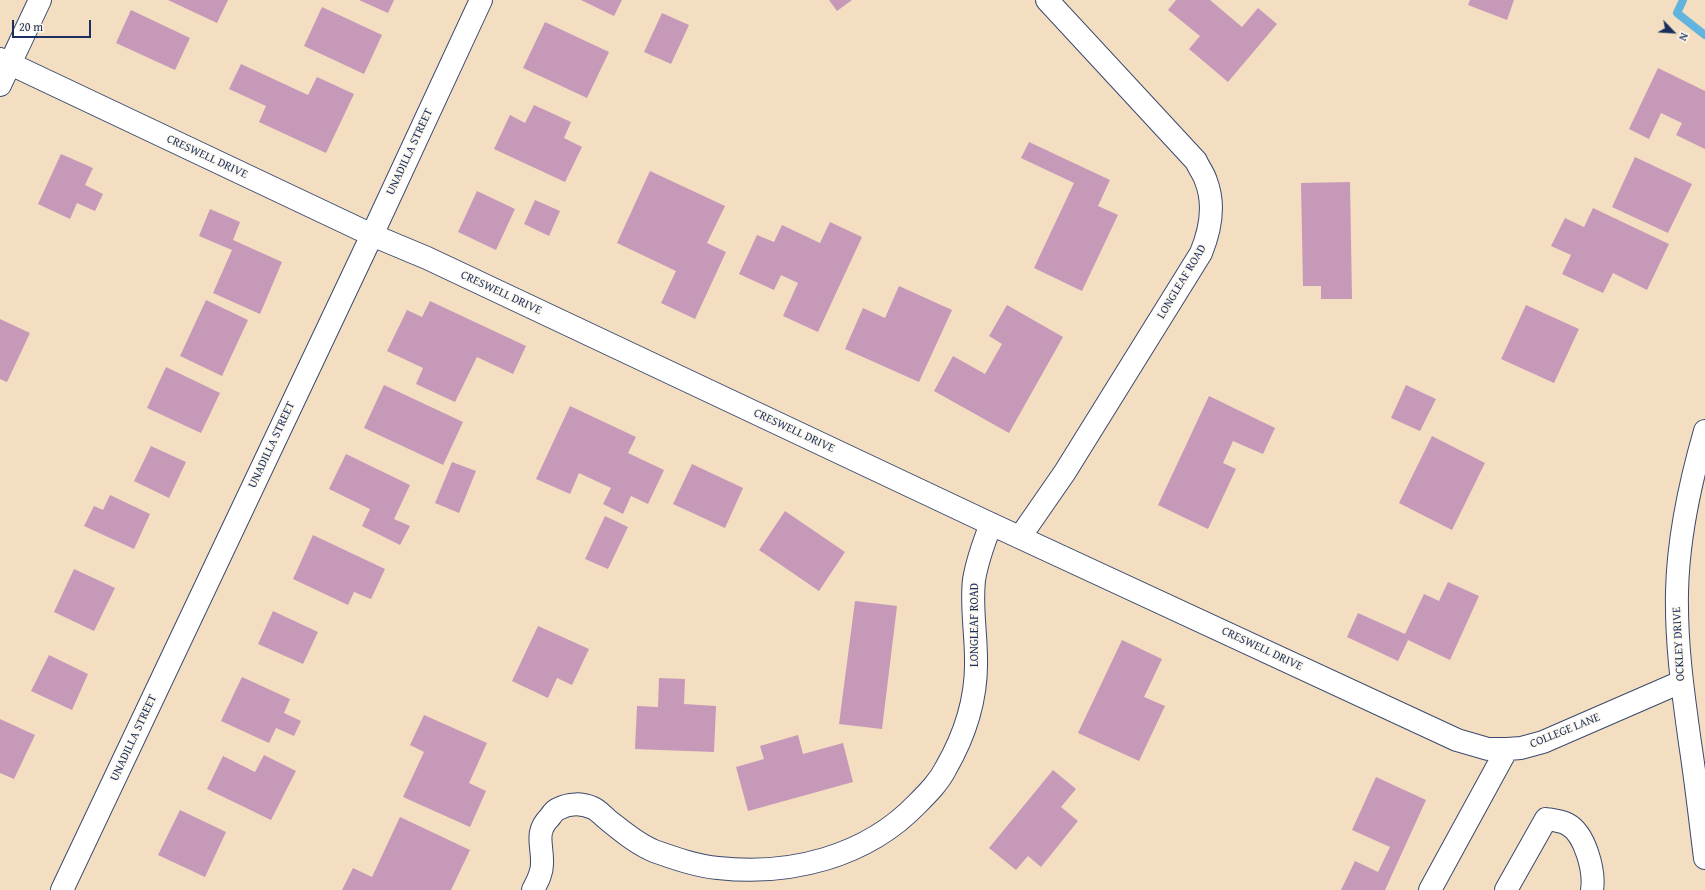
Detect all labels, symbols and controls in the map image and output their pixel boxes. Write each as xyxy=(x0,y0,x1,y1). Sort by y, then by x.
scale bar xyxy=(14,12,93,38)
north arrow xyxy=(1653,12,1693,52)
text: 20 m xyxy=(19,18,43,35)
text: N xyxy=(1675,30,1693,44)
street label: UNADILLA STREET xyxy=(384,106,436,198)
street label: CRESWELL DRIVE xyxy=(164,132,250,182)
street label: LONGLEAF ROAD xyxy=(1154,242,1210,322)
street label: CRESWELL DRIVE xyxy=(458,268,544,318)
street label: UNADILLA STREET xyxy=(246,399,298,491)
street label: CRESWELL DRIVE xyxy=(751,406,837,456)
street label: LONGLEAF ROAD xyxy=(968,583,982,667)
street label: OCKLEY DRIVE xyxy=(1670,606,1688,682)
street label: CRESWELL DRIVE xyxy=(1219,624,1305,674)
street label: UNADILLA STREET xyxy=(108,692,160,784)
street label: COLLEGE LANE xyxy=(1528,710,1602,752)

